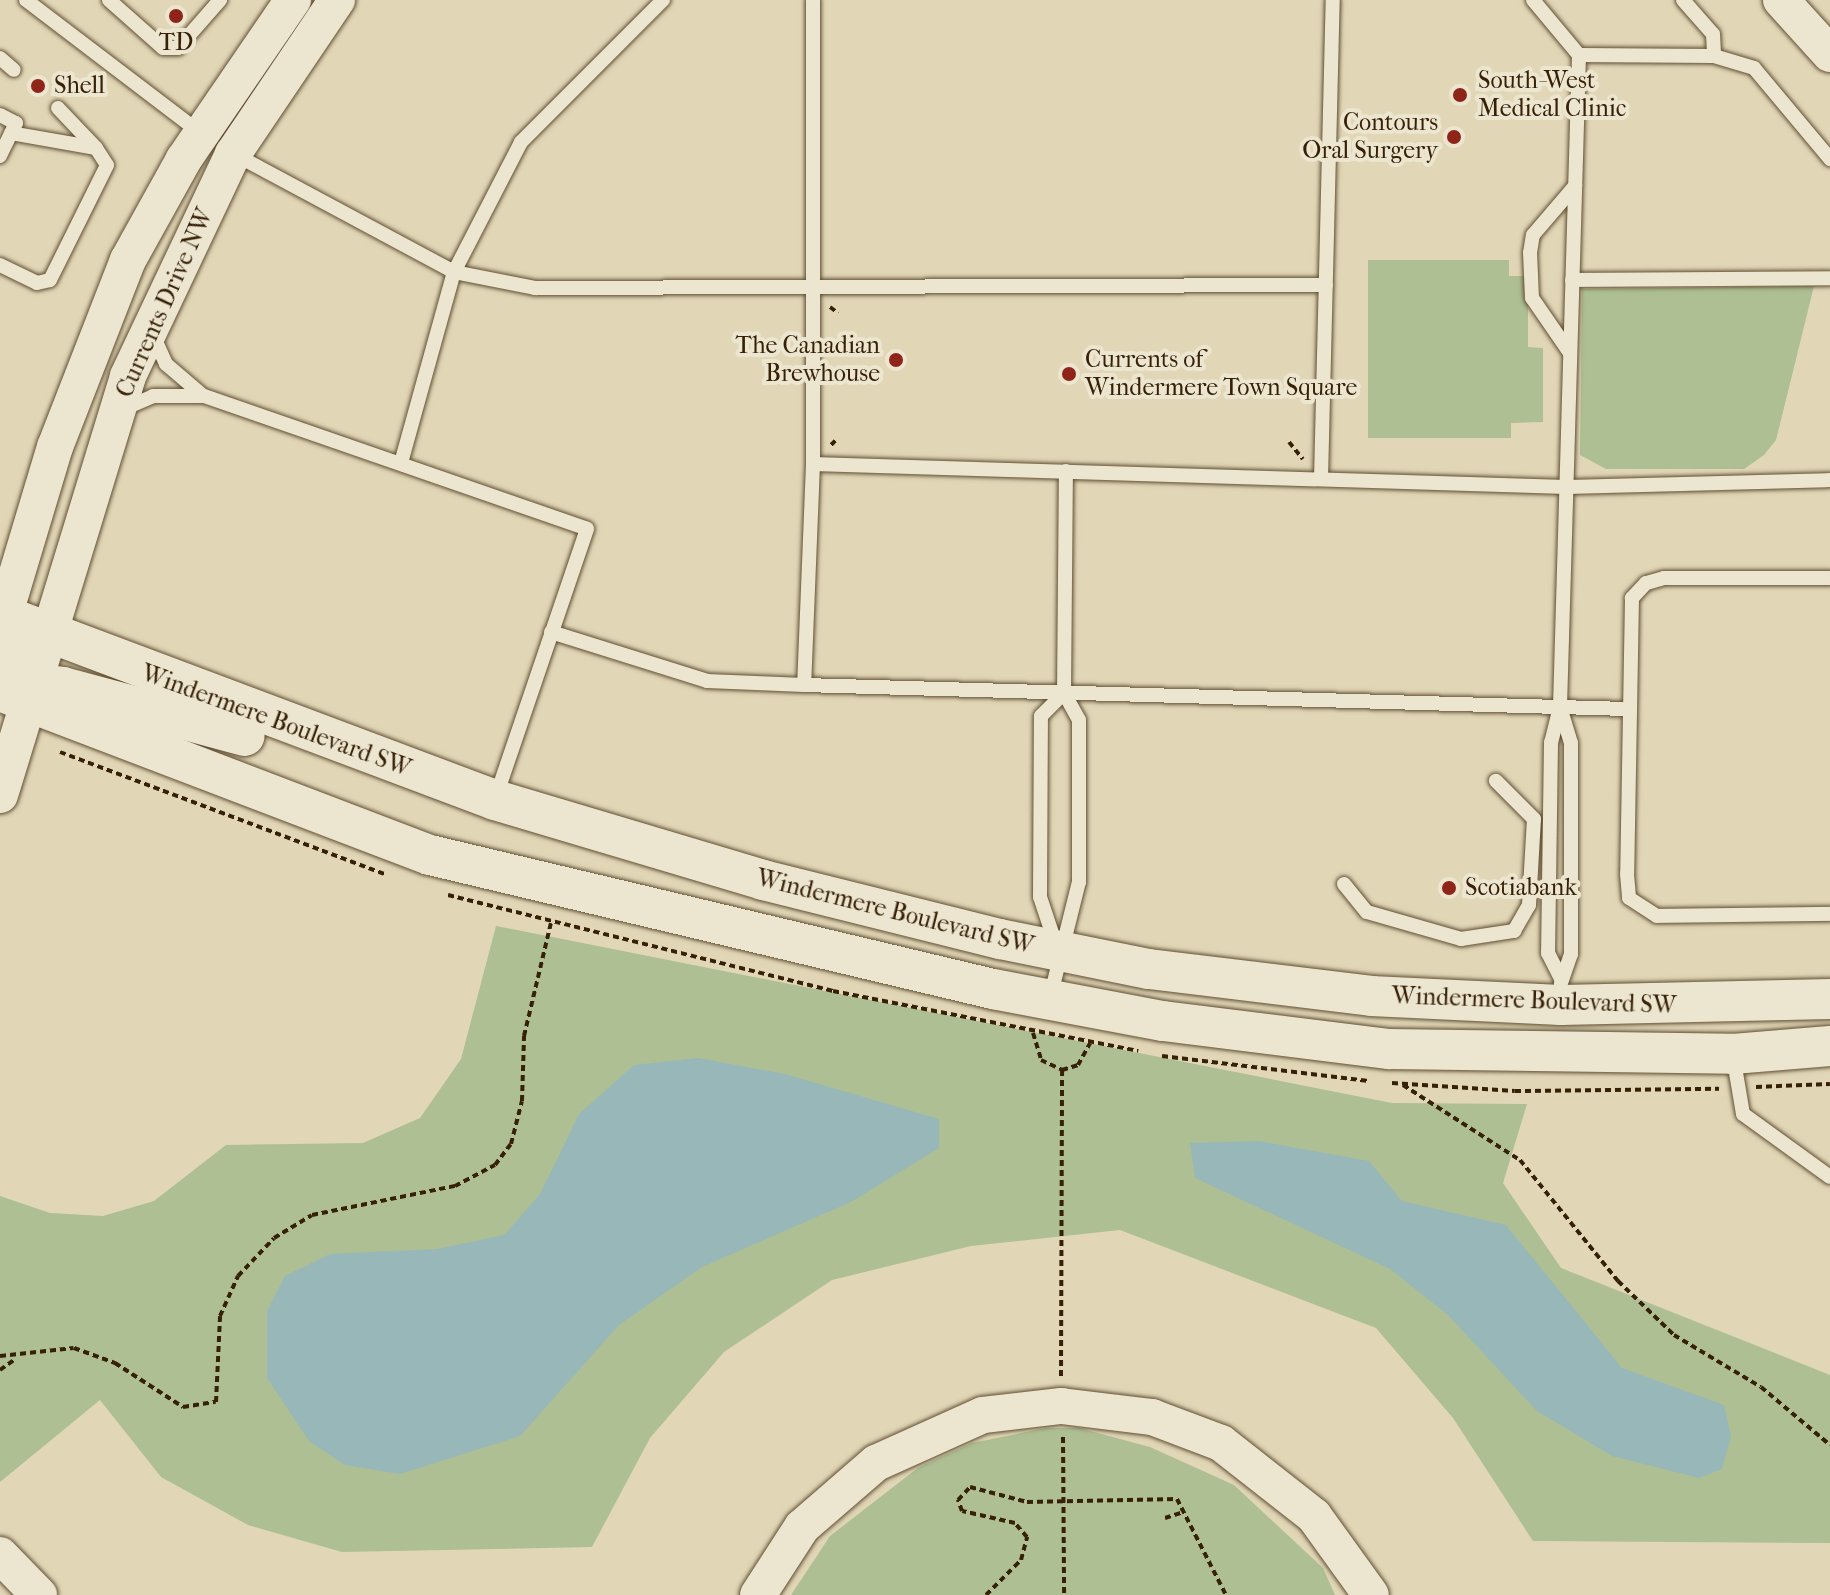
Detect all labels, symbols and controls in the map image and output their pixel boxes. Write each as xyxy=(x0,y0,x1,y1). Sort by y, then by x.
marker: TD xyxy=(167,7,185,25)
place label: TD xyxy=(159,29,193,57)
place label: South-West Medical Clinic xyxy=(1478,67,1626,123)
place label: Shell xyxy=(54,72,105,100)
marker: Shell xyxy=(29,77,47,95)
marker: South-West Medical Clinic xyxy=(1449,84,1471,106)
place label: Contours Oral Surgery xyxy=(1302,109,1438,165)
marker: Contours Oral Surgery xyxy=(1445,128,1463,146)
street label: Currents Drive NW xyxy=(110,204,220,402)
place label: The Canadian Brewhouse xyxy=(735,332,880,388)
place label: Currents of Windermere Town Square xyxy=(1085,346,1357,402)
marker: The Canadian Brewhouse xyxy=(887,351,905,369)
marker: Currents of Windermere Town Square xyxy=(1060,365,1078,383)
street label: Windermere Boulevard SW xyxy=(137,659,415,783)
street label: Windermere Boulevard SW xyxy=(754,864,1036,960)
place label: Scotiabank xyxy=(1465,874,1577,902)
marker: Scotiabank xyxy=(1440,879,1458,897)
street label: Windermere Boulevard SW xyxy=(1391,982,1677,1020)

